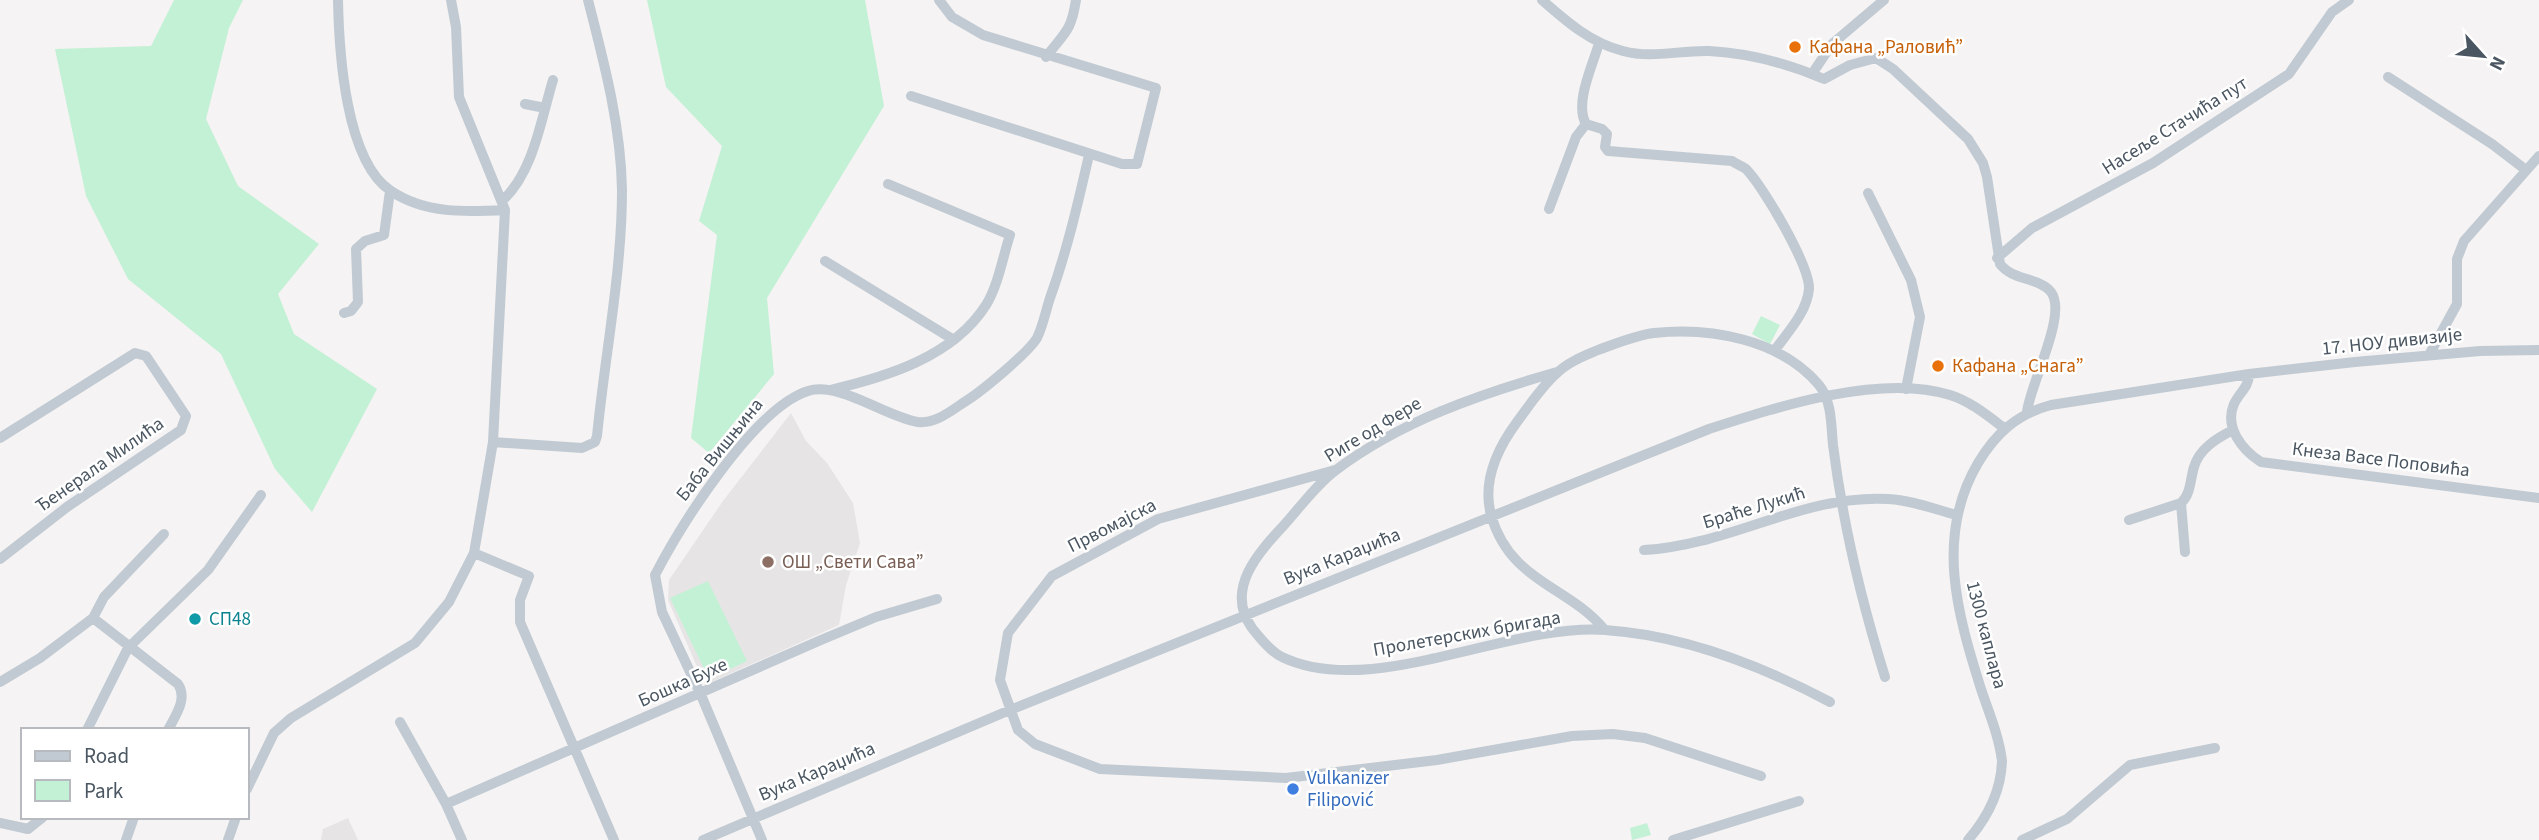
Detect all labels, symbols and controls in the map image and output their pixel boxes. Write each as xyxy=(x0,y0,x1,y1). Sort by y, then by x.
north arrow xyxy=(2448,21,2518,91)
place label: Кафана „Раловић” xyxy=(1809,34,1963,61)
marker: Кафана „Раловић” xyxy=(1787,39,1803,55)
text: N xyxy=(2482,51,2512,75)
street label: Насеље Стачића пут xyxy=(2097,70,2253,182)
street label: 17. НОУ дивизије xyxy=(2321,321,2463,363)
place label: Кафана „Снага” xyxy=(1952,353,2084,380)
marker: Кафана „Снага” xyxy=(1930,358,1946,374)
street label: Риге од Фере xyxy=(1319,390,1427,470)
street label: Баба Вишњина xyxy=(670,393,770,507)
street label: Ђенерала Милића xyxy=(30,411,170,519)
street label: Кнеза Васе Поповића xyxy=(2291,436,2471,484)
street label: Браће Лукић xyxy=(1700,480,1808,536)
street label: Првомајска xyxy=(1063,492,1161,560)
street label: Вука Караџића xyxy=(1279,521,1405,593)
place label: ОШ „Свети Сава” xyxy=(782,549,924,576)
marker: ОШ „Свети Сава” xyxy=(760,554,776,570)
street label: 1300 каплара xyxy=(1959,578,2013,692)
street label: Пролетерских бригада xyxy=(1371,604,1563,664)
place label: СП48 xyxy=(209,606,251,633)
marker: СП48 xyxy=(187,611,203,627)
street label: Бошка Бухе xyxy=(634,651,732,715)
legend xyxy=(21,728,248,819)
street label: Вука Караџића xyxy=(755,735,879,809)
text: Road xyxy=(84,741,129,771)
place label: Vulkanizer Filipović xyxy=(1307,765,1390,814)
text: Park xyxy=(84,776,124,806)
marker: Vulkanizer Filipović xyxy=(1285,781,1301,797)

